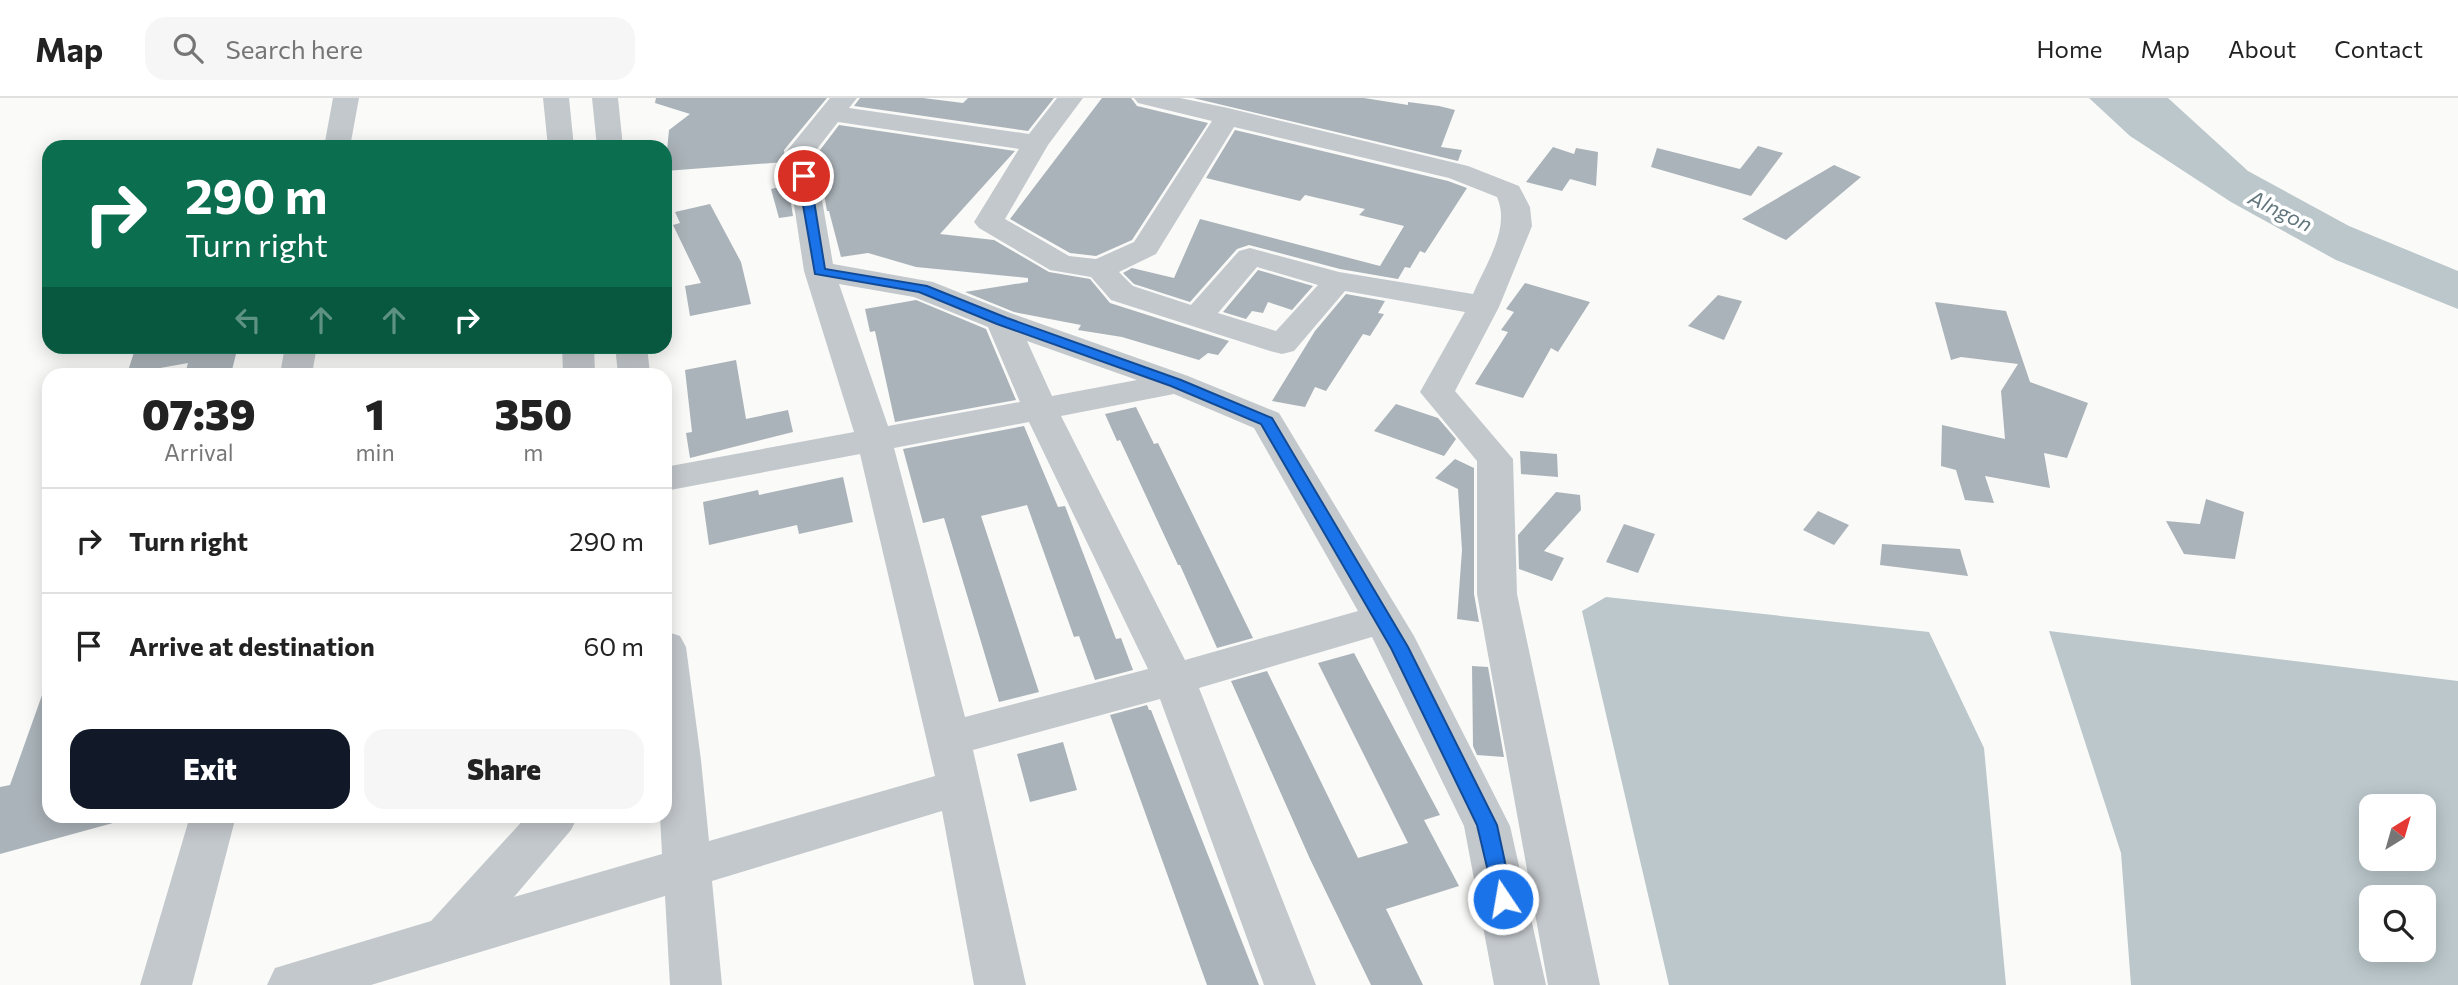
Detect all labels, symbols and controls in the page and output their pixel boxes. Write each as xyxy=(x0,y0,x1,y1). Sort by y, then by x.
search box xyxy=(145,17,635,80)
text: Map xyxy=(35,28,103,69)
icon: search xyxy=(169,29,207,67)
text: Search here xyxy=(225,33,363,64)
text: Home xyxy=(2037,34,2103,63)
text: Map xyxy=(2141,34,2190,63)
text: About xyxy=(2228,34,2296,63)
text: Contact xyxy=(2334,34,2423,63)
pin xyxy=(774,146,834,206)
icon: arrive xyxy=(785,157,823,195)
text: 290 m xyxy=(185,164,327,224)
icon: right xyxy=(70,168,161,259)
water label: Alngon xyxy=(2244,183,2317,236)
text: Turn right xyxy=(185,224,328,264)
icon: left xyxy=(229,301,267,339)
icon: ahead xyxy=(302,301,340,339)
icon: ahead xyxy=(375,301,413,339)
icon: right xyxy=(448,301,486,339)
text: 07:39 xyxy=(142,387,256,439)
text: 1 xyxy=(365,387,385,439)
text: 350 xyxy=(495,387,572,439)
text: Arrival xyxy=(164,438,234,466)
text: min xyxy=(356,438,395,466)
text: m xyxy=(523,438,543,466)
icon: right xyxy=(70,522,108,560)
text: Turn right xyxy=(129,525,248,556)
text: 290 m xyxy=(569,525,644,556)
icon: arrive xyxy=(70,627,108,665)
text: Arrive at destination xyxy=(129,630,375,661)
text: 60 m xyxy=(584,630,644,661)
button: Exit xyxy=(70,729,350,809)
button: Share xyxy=(364,729,644,809)
north arrow xyxy=(2359,794,2436,872)
map controls xyxy=(2359,794,2436,962)
position arrow xyxy=(1466,862,1540,936)
button: search xyxy=(2359,885,2436,962)

